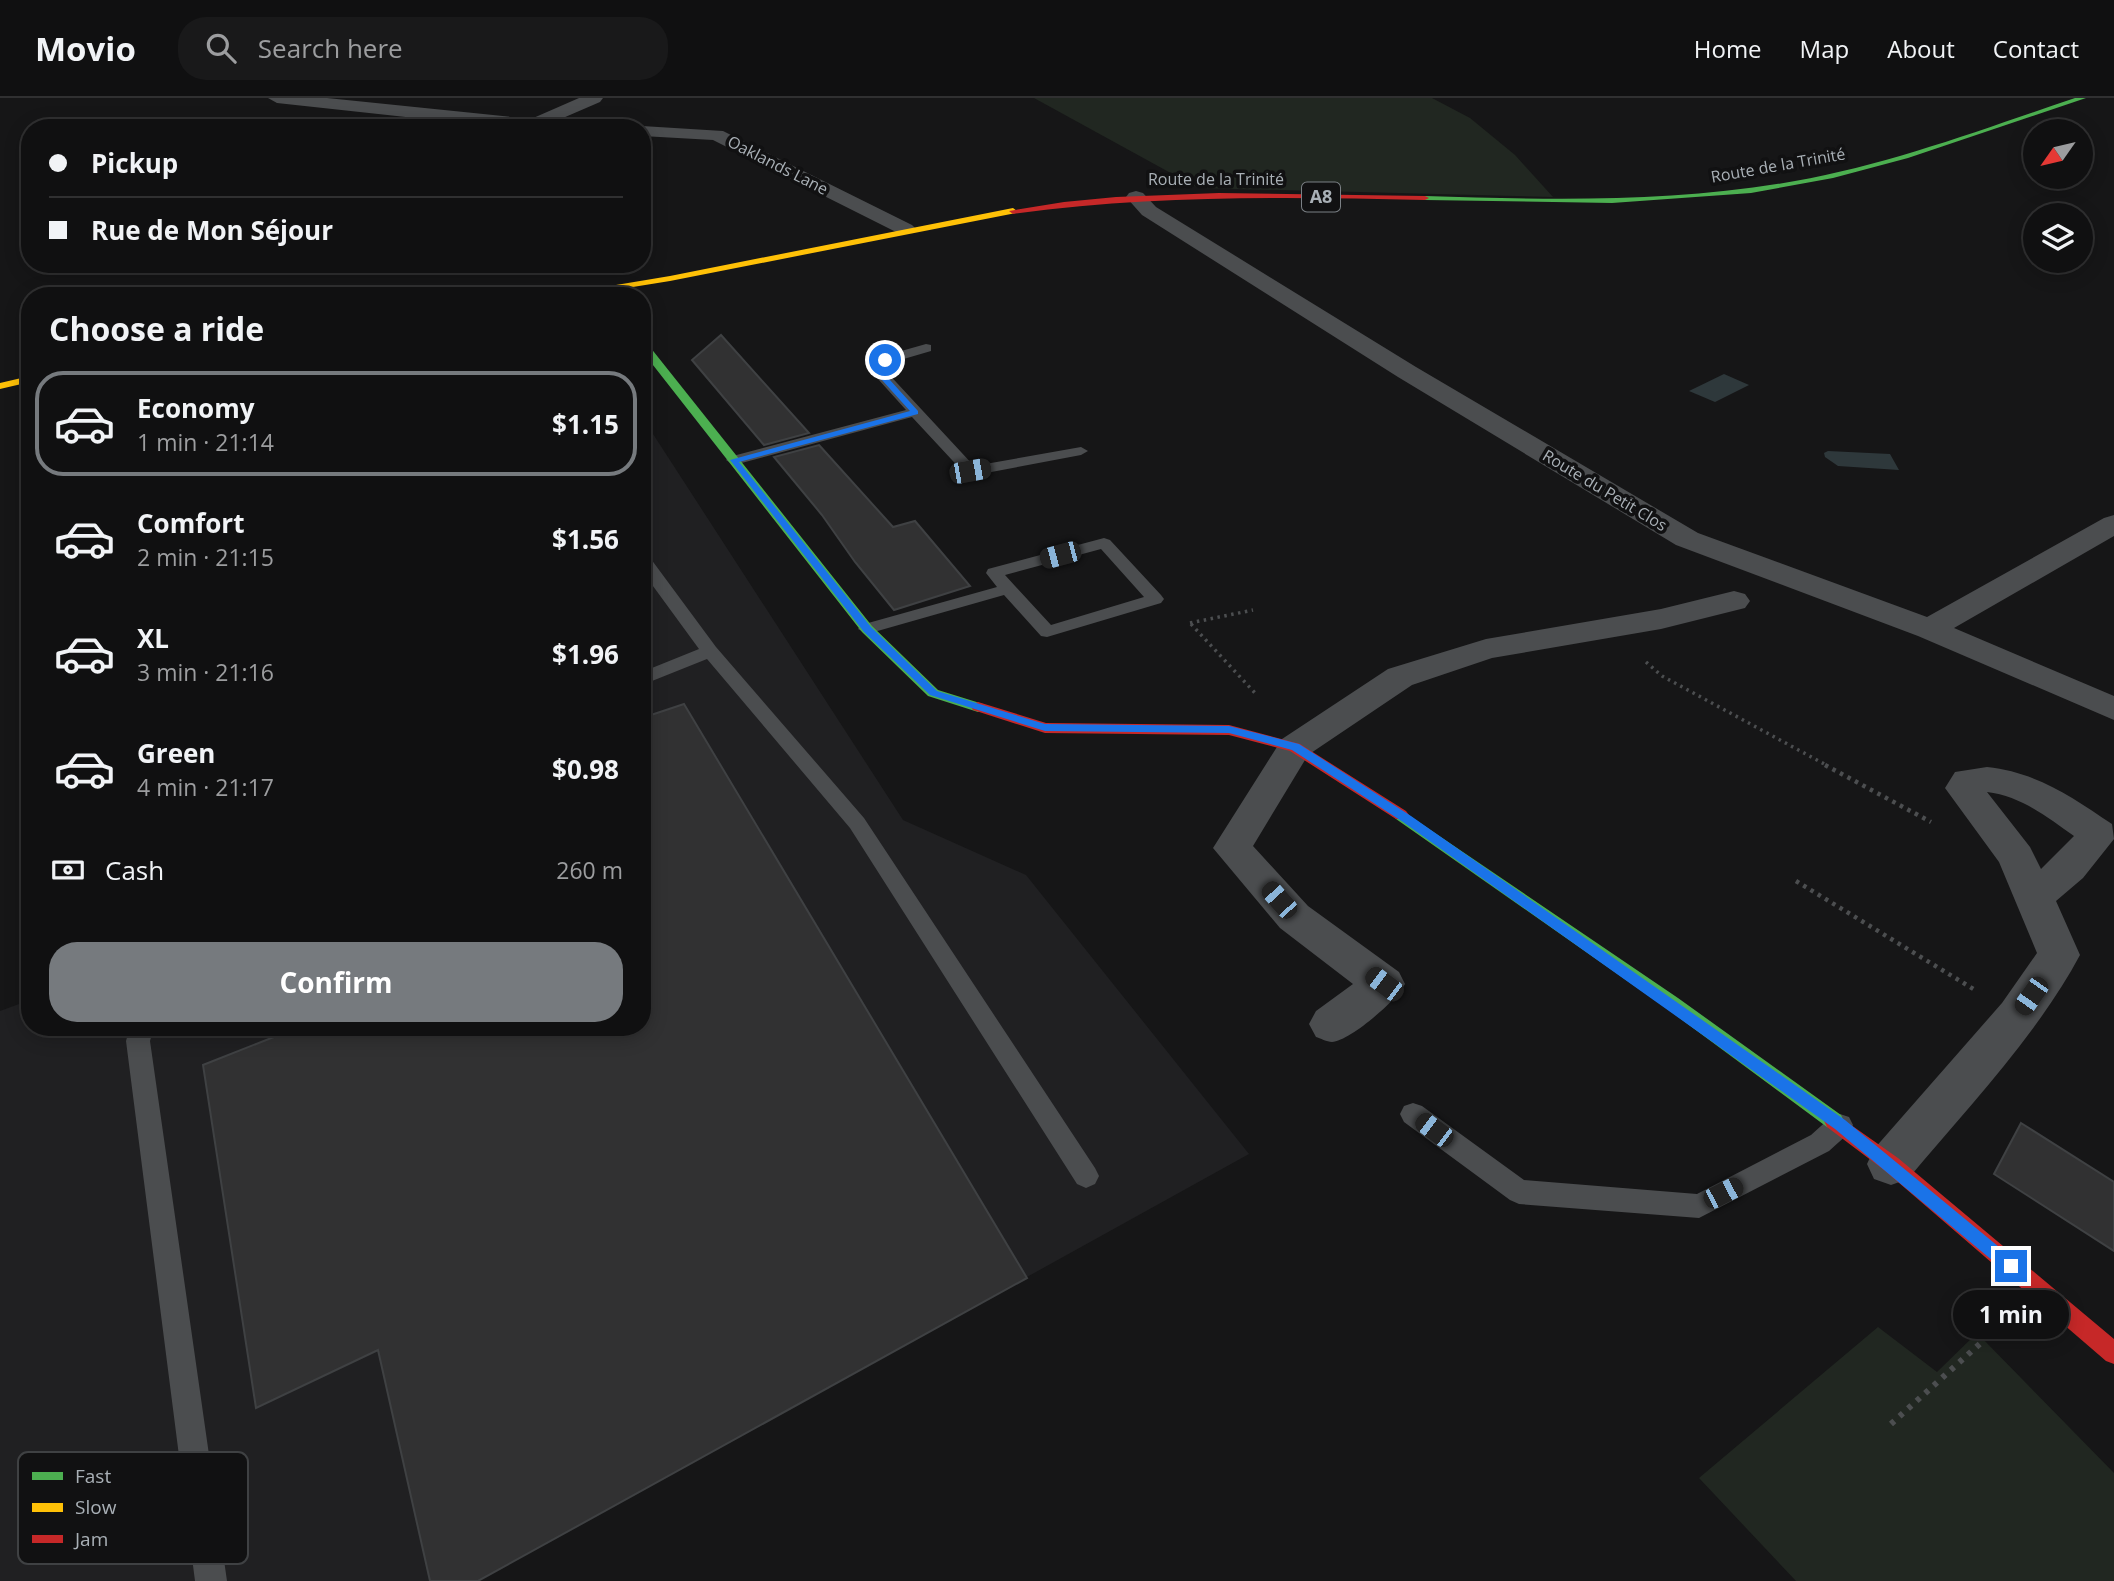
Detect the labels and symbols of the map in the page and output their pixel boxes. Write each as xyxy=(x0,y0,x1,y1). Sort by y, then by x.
north arrow xyxy=(2023,119,2093,189)
street label: Oaklands Lane xyxy=(724,130,832,200)
street label: Route de la Trinité xyxy=(1709,142,1847,188)
street label: Route de la Trinité xyxy=(1148,168,1284,190)
road number: A8 xyxy=(1302,182,1340,212)
route start xyxy=(869,344,901,376)
street label: Route du Petit Clos xyxy=(1539,444,1671,536)
car xyxy=(948,457,993,485)
car xyxy=(1037,539,1084,571)
car xyxy=(1258,877,1301,923)
car xyxy=(1361,963,1408,1005)
car xyxy=(2011,973,2052,1019)
car xyxy=(1411,1109,1458,1151)
car xyxy=(1700,1174,1747,1212)
route end xyxy=(1995,1250,2027,1282)
callout: 1 min xyxy=(1953,1290,2069,1340)
legend xyxy=(18,1452,248,1564)
text: Fast xyxy=(75,1463,111,1489)
text: Slow xyxy=(75,1494,117,1520)
text: Jam xyxy=(73,1526,108,1552)

